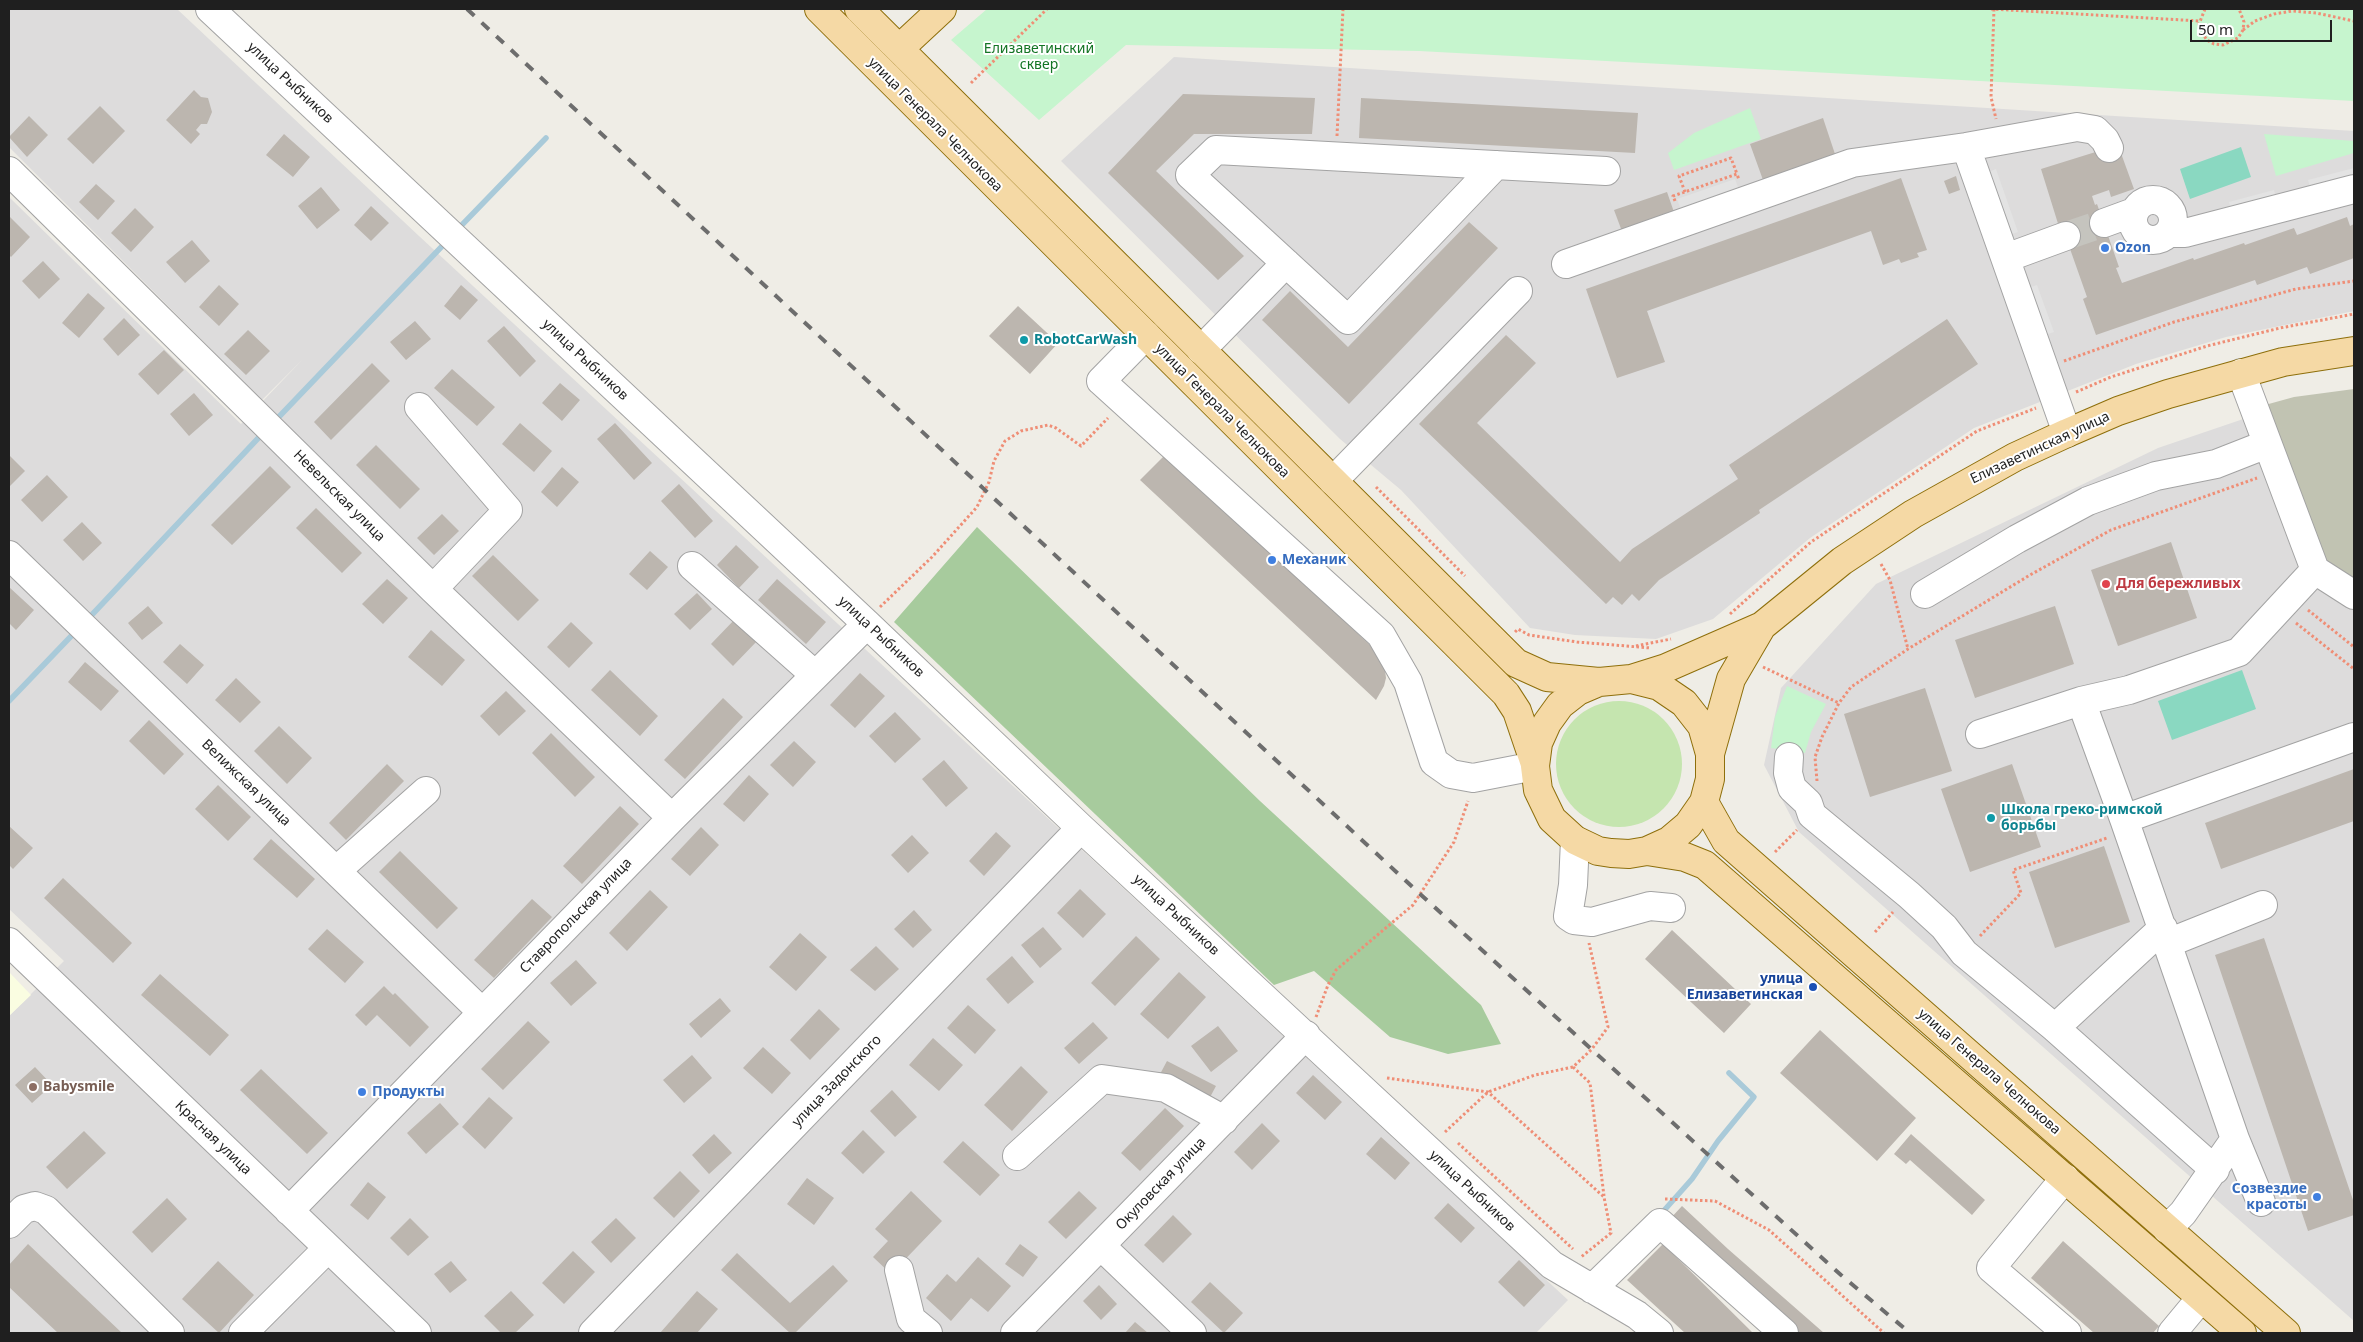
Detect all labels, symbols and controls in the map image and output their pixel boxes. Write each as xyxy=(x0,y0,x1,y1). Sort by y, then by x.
scale bar xyxy=(2193,10,2336,42)
text: 50 m xyxy=(2198,19,2233,39)
street label: улица Рыбников xyxy=(244,39,336,127)
park label: Елизаветинский сквер xyxy=(984,41,1094,74)
street label: улица Генерала Челнокова xyxy=(864,54,1006,196)
place label: Ozon xyxy=(2115,240,2151,256)
marker: Ozon xyxy=(2099,242,2111,254)
street label: улица Рыбников xyxy=(539,316,631,404)
place label: RobotCarWash xyxy=(1034,332,1137,348)
marker: RobotCarWash xyxy=(1018,334,1030,346)
street label: улица Генерала Челнокова xyxy=(1151,340,1293,482)
street label: Елизаветинская улица xyxy=(1968,408,2112,488)
street label: Невельская улица xyxy=(290,447,388,545)
place label: Механик xyxy=(1282,552,1346,568)
marker: Механик xyxy=(1266,554,1278,566)
place label: Для бережливых xyxy=(2116,576,2240,592)
marker: Для бережливых xyxy=(2100,578,2112,590)
street label: улица Рыбников xyxy=(835,593,927,681)
street label: Велижская улица xyxy=(198,736,294,830)
place label: Школа греко-римской борьбы xyxy=(2001,802,2163,834)
marker: Школа греко-римской борьбы xyxy=(1985,812,1997,824)
street label: Ставропольская улица xyxy=(517,855,635,977)
street label: улица Рыбников xyxy=(1130,871,1222,959)
place label: улица Елизаветинская xyxy=(1687,971,1803,1004)
marker: улица Елизаветинская xyxy=(1807,981,1819,993)
street label: улица Генерала Челнокова xyxy=(1914,1006,2064,1138)
street label: улица Задонского xyxy=(789,1032,885,1130)
place label: Babysmile xyxy=(43,1079,115,1095)
marker: Babysmile xyxy=(27,1081,39,1093)
place label: Продукты xyxy=(372,1084,445,1100)
marker: Продукты xyxy=(356,1086,368,1098)
street label: Красная улица xyxy=(171,1097,255,1179)
street label: Окуловская улица xyxy=(1113,1134,1209,1234)
street label: улица Рыбников xyxy=(1426,1147,1518,1235)
place label: Созвездие красоты xyxy=(2232,1181,2307,1214)
marker: Созвездие красоты xyxy=(2311,1191,2323,1203)

